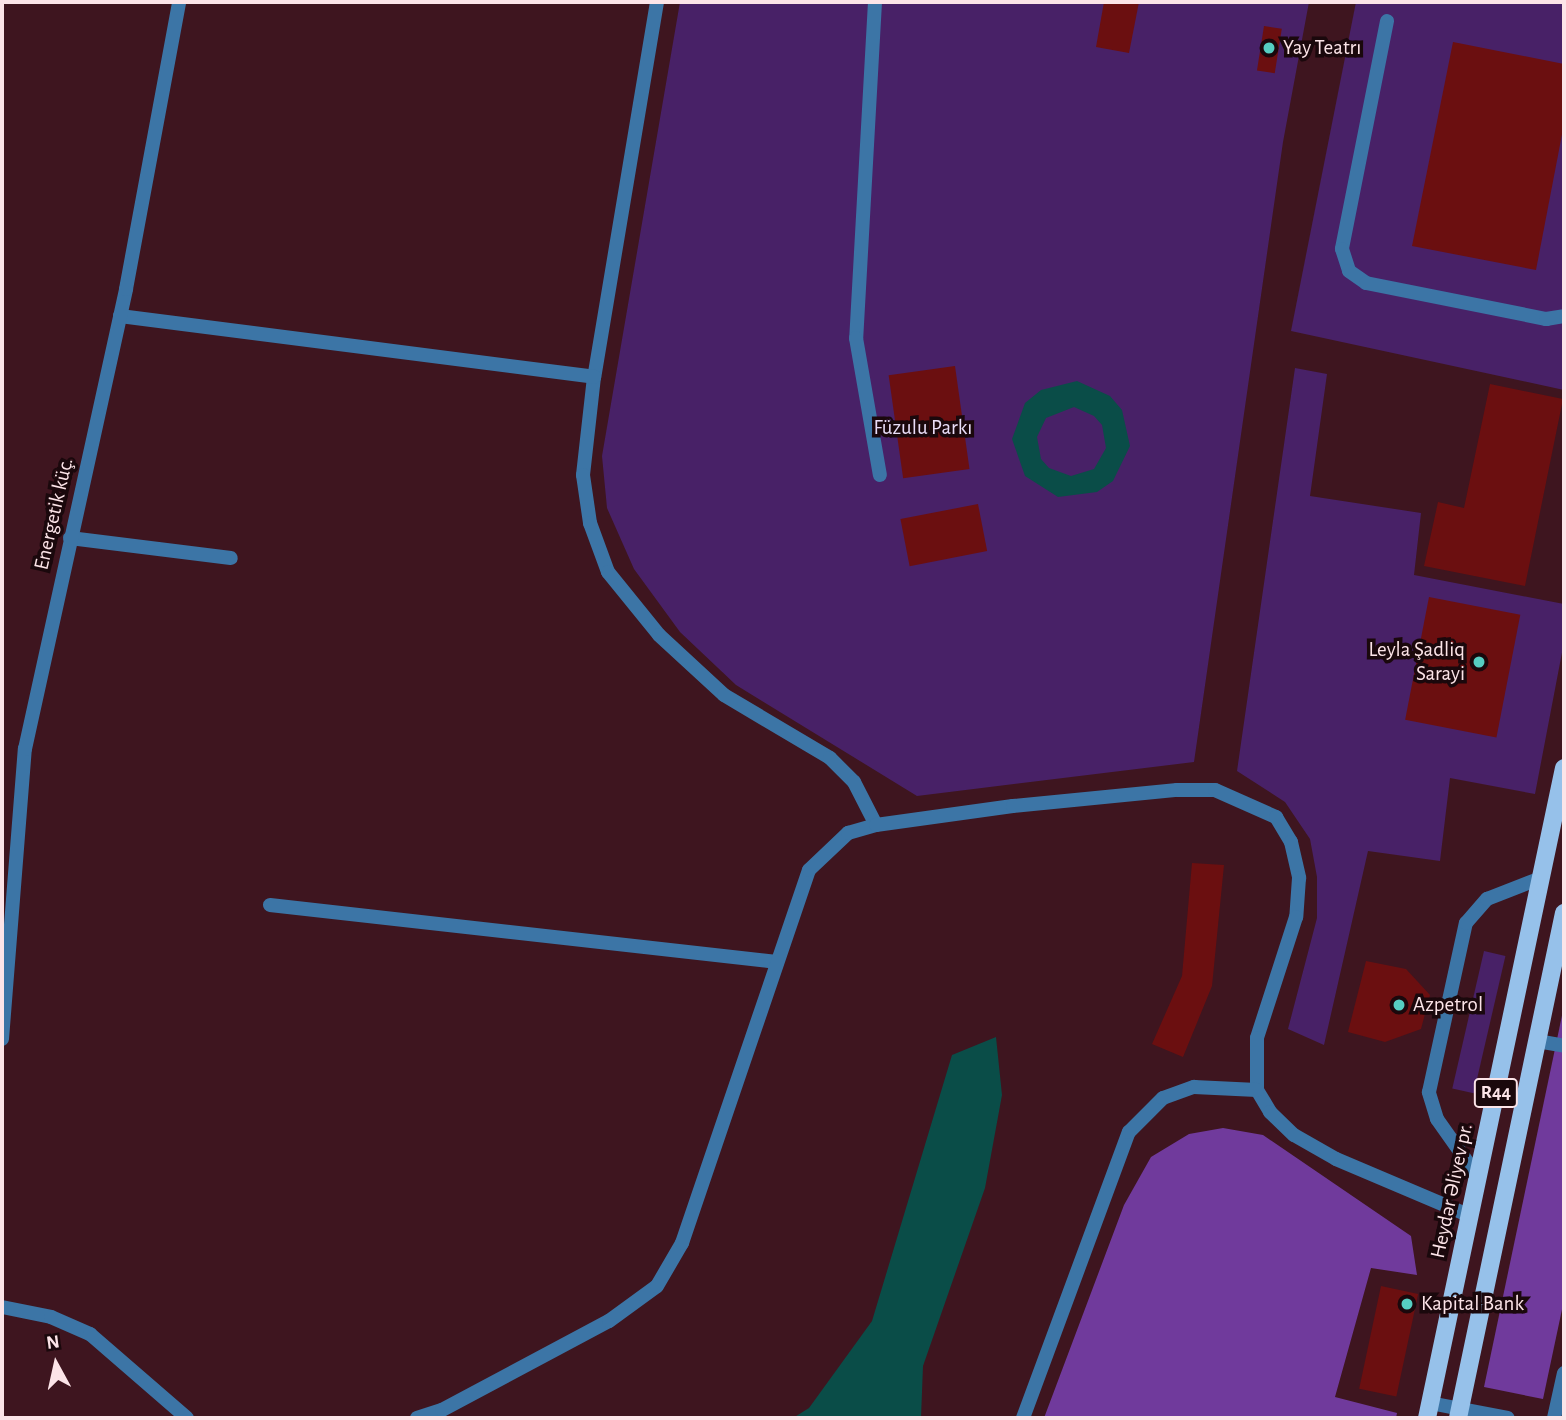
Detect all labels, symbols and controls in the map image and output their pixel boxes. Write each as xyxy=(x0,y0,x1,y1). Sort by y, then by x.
place label: Yay Teatrı xyxy=(1283,35,1361,61)
marker: Yay Teatrı xyxy=(1261,40,1277,56)
park label: Füzulu Parkı xyxy=(874,415,972,441)
street label: Energetik küç. xyxy=(29,455,79,573)
place label: Leyla Şadliq Sarayi xyxy=(1369,637,1465,687)
marker: Leyla Şadliq Sarayi xyxy=(1471,654,1487,670)
place label: Azpetrol xyxy=(1413,992,1483,1018)
marker: Azpetrol xyxy=(1391,997,1407,1013)
road number: R44 xyxy=(1473,1078,1519,1108)
street label: Heydər Əliyev pr. xyxy=(1425,1121,1479,1261)
place label: Kapital Bank xyxy=(1421,1291,1524,1317)
marker: Kapital Bank xyxy=(1399,1296,1415,1312)
north arrow xyxy=(21,1329,91,1399)
text: N xyxy=(45,1332,61,1353)

